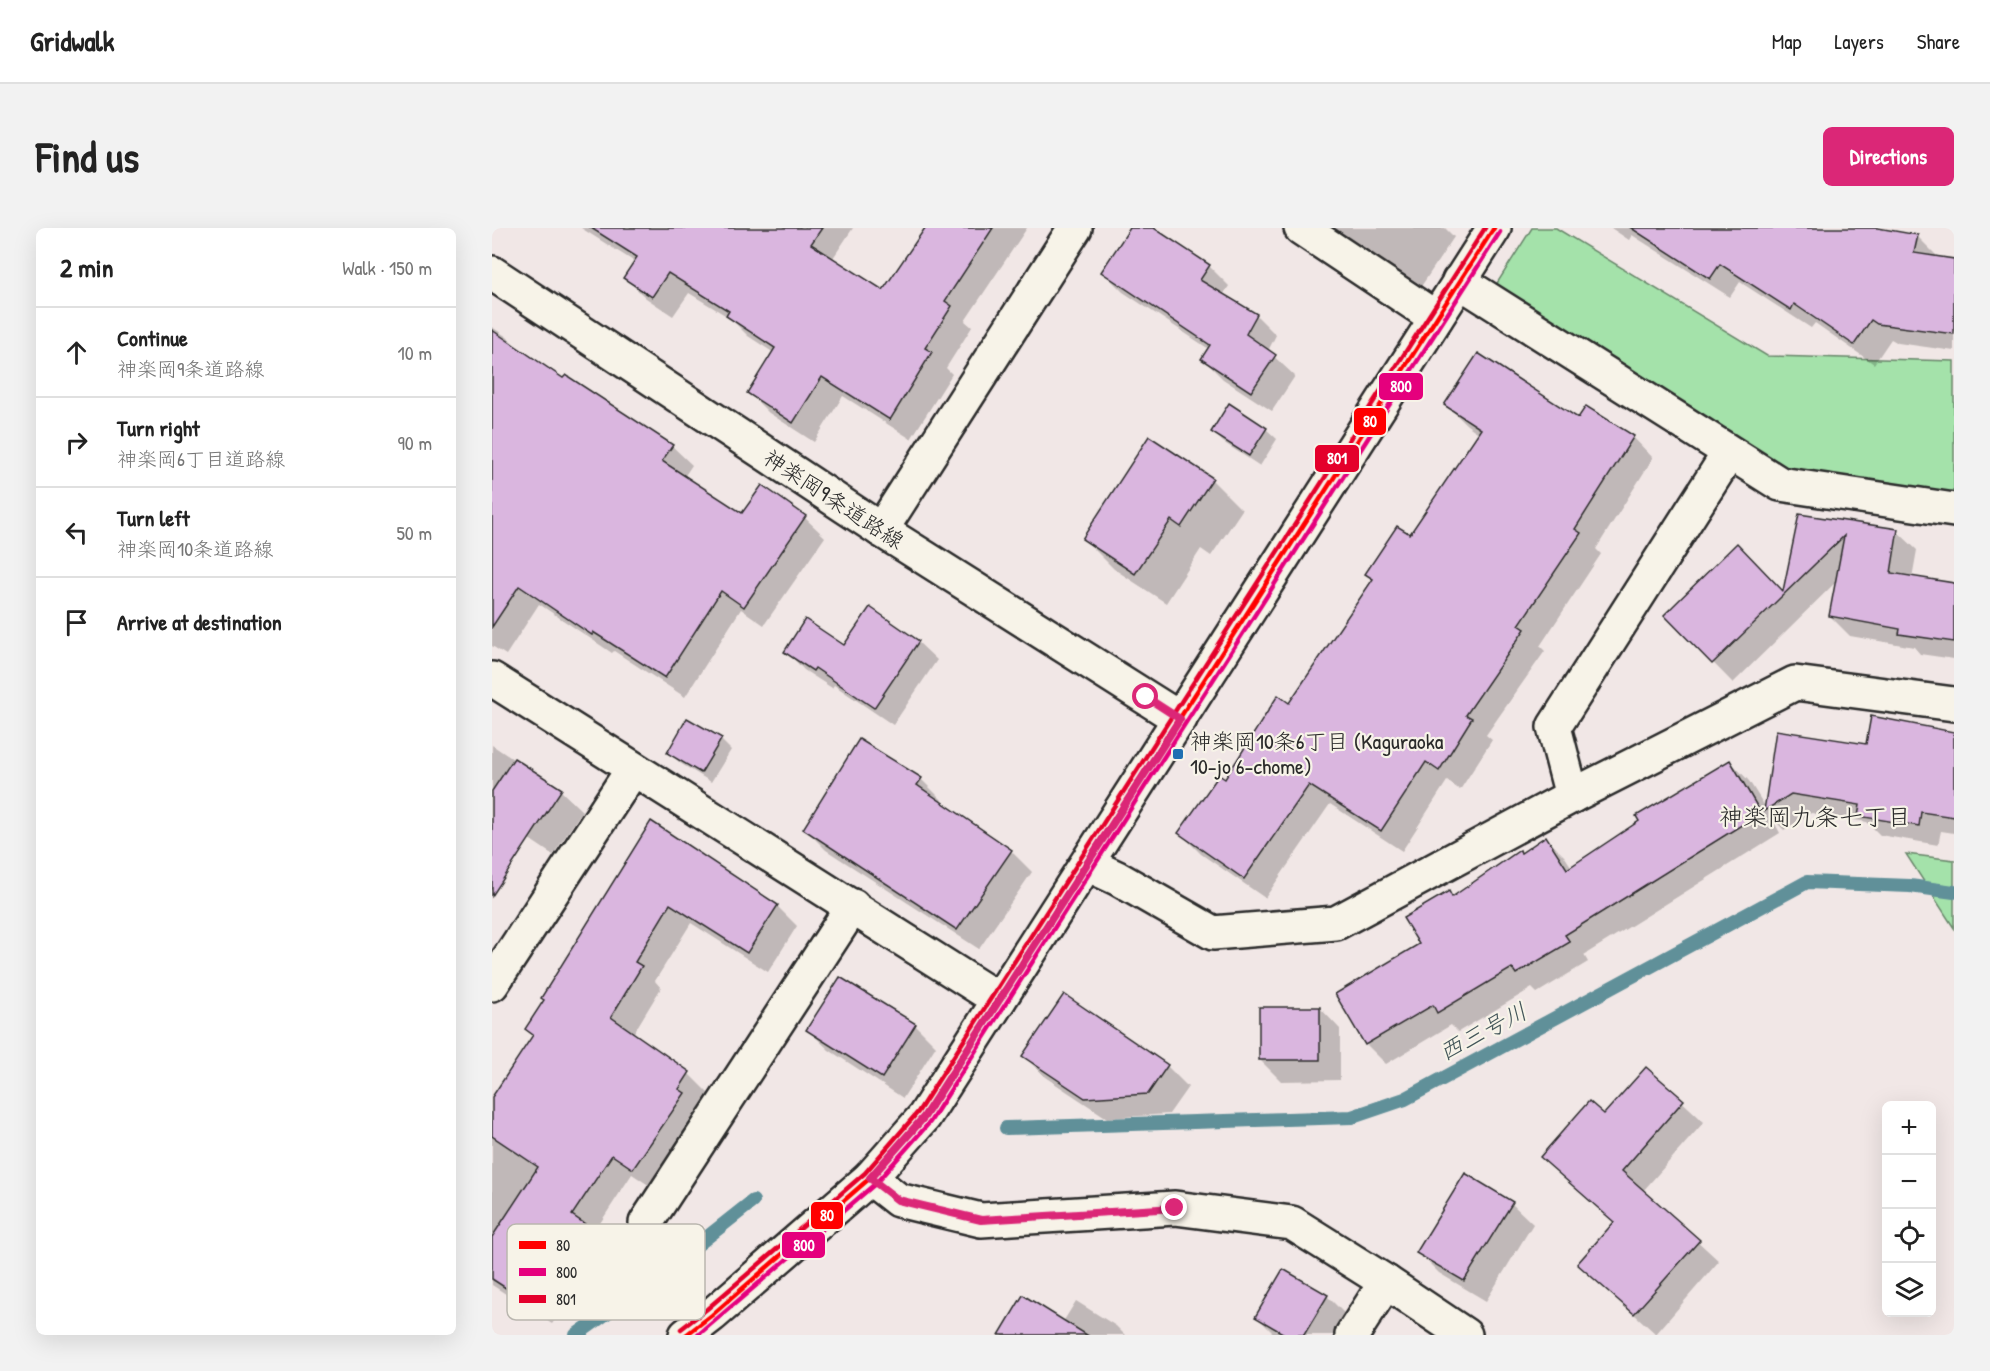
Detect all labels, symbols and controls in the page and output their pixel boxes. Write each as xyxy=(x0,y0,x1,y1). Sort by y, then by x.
text: Gridwalk xyxy=(30,22,114,60)
text: Map xyxy=(1772,27,1801,56)
text: Layers xyxy=(1834,27,1884,56)
text: Share xyxy=(1917,27,1960,56)
button: Directions xyxy=(1823,127,1954,186)
text: Find us xyxy=(36,128,139,185)
text: 2 min xyxy=(60,250,113,285)
text: Walk · 150 m xyxy=(342,254,432,281)
text: Continue xyxy=(117,323,188,353)
icon: ahead xyxy=(60,336,93,369)
text: 10 m xyxy=(398,339,432,366)
text: 神楽岡9条道路線 xyxy=(117,355,264,382)
line badge: 800 xyxy=(1378,372,1424,401)
text: 800 xyxy=(1390,375,1412,397)
line badge: 80 xyxy=(1353,407,1387,436)
text: 80 xyxy=(1363,410,1377,432)
text: Turn right xyxy=(117,413,200,443)
icon: right xyxy=(60,426,93,459)
text: 90 m xyxy=(398,429,432,456)
street label: 神楽岡9条道路線 xyxy=(758,442,910,556)
line badge: 801 xyxy=(1314,444,1360,473)
text: 神楽岡6丁目道路線 xyxy=(117,445,285,472)
text: 801 xyxy=(1327,447,1347,469)
text: Turn left xyxy=(117,503,190,533)
icon: left xyxy=(60,516,93,549)
text: 50 m xyxy=(396,519,432,546)
text: 神楽岡10条道路線 xyxy=(117,535,273,562)
icon: arrive xyxy=(60,606,93,639)
text: Arrive at destination xyxy=(117,607,282,637)
route start xyxy=(1132,683,1158,709)
place label: 神楽岡10条6丁目 (Kaguraoka 10-jo 6-chome) xyxy=(1190,726,1444,781)
marker: 神楽岡10条6丁目 (Kaguraoka 10-jo 6-chome) xyxy=(1171,747,1185,761)
district label: 神楽岡九条七丁目 xyxy=(1719,800,1911,832)
water label: 西三号川 xyxy=(1433,994,1532,1068)
map controls xyxy=(1882,1101,1936,1317)
button: + xyxy=(1882,1101,1936,1155)
button: − xyxy=(1882,1155,1936,1209)
route end xyxy=(1161,1194,1187,1220)
line badge: 80 xyxy=(810,1201,844,1230)
text: 80 xyxy=(820,1204,834,1226)
button: locate xyxy=(1882,1209,1936,1263)
legend xyxy=(507,1224,705,1320)
line badge: 800 xyxy=(781,1231,826,1259)
text: 80 xyxy=(556,1234,570,1256)
text: 800 xyxy=(793,1234,815,1256)
text: 800 xyxy=(556,1261,577,1283)
button: layers xyxy=(1882,1263,1936,1317)
text: 801 xyxy=(556,1288,576,1310)

